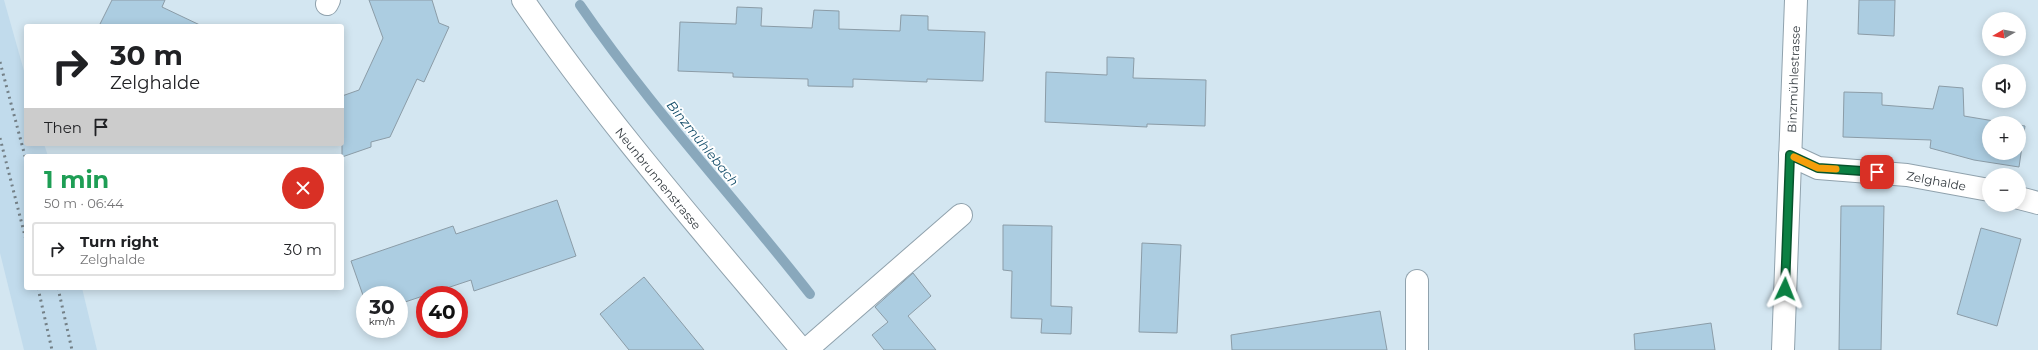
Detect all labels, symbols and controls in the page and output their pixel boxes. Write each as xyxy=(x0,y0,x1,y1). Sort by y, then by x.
north arrow xyxy=(1982,12,2026,56)
map controls xyxy=(1982,12,2026,212)
street label: Binzmühlestrasse xyxy=(1784,25,1803,133)
text: 30 m xyxy=(110,38,183,72)
icon: right xyxy=(44,40,96,92)
button: sound xyxy=(1982,64,2026,108)
text: Zelghalde xyxy=(110,72,200,94)
water label: Binzmühlebach xyxy=(664,97,742,189)
icon: arrive xyxy=(90,116,112,138)
button: + xyxy=(1982,116,2026,160)
text: Then xyxy=(44,118,82,137)
street label: Neunbrunnenstrasse xyxy=(613,124,705,232)
pin xyxy=(1860,155,1894,189)
icon: arrive xyxy=(1866,161,1888,183)
text: 1 min xyxy=(44,165,109,194)
button: close xyxy=(282,167,324,209)
street label: Zelghalde xyxy=(1905,168,1967,193)
button: − xyxy=(1982,168,2026,212)
text: 50 m · 06:44 xyxy=(44,195,124,211)
text: Turn right xyxy=(80,232,159,251)
icon: right xyxy=(46,238,68,260)
text: 30 m xyxy=(284,240,322,259)
text: Zelghalde xyxy=(80,251,145,267)
position arrow xyxy=(1764,268,1806,310)
speed limit sign: 40 xyxy=(416,286,468,338)
text: 30 xyxy=(369,295,395,319)
text: km/h xyxy=(369,315,395,328)

